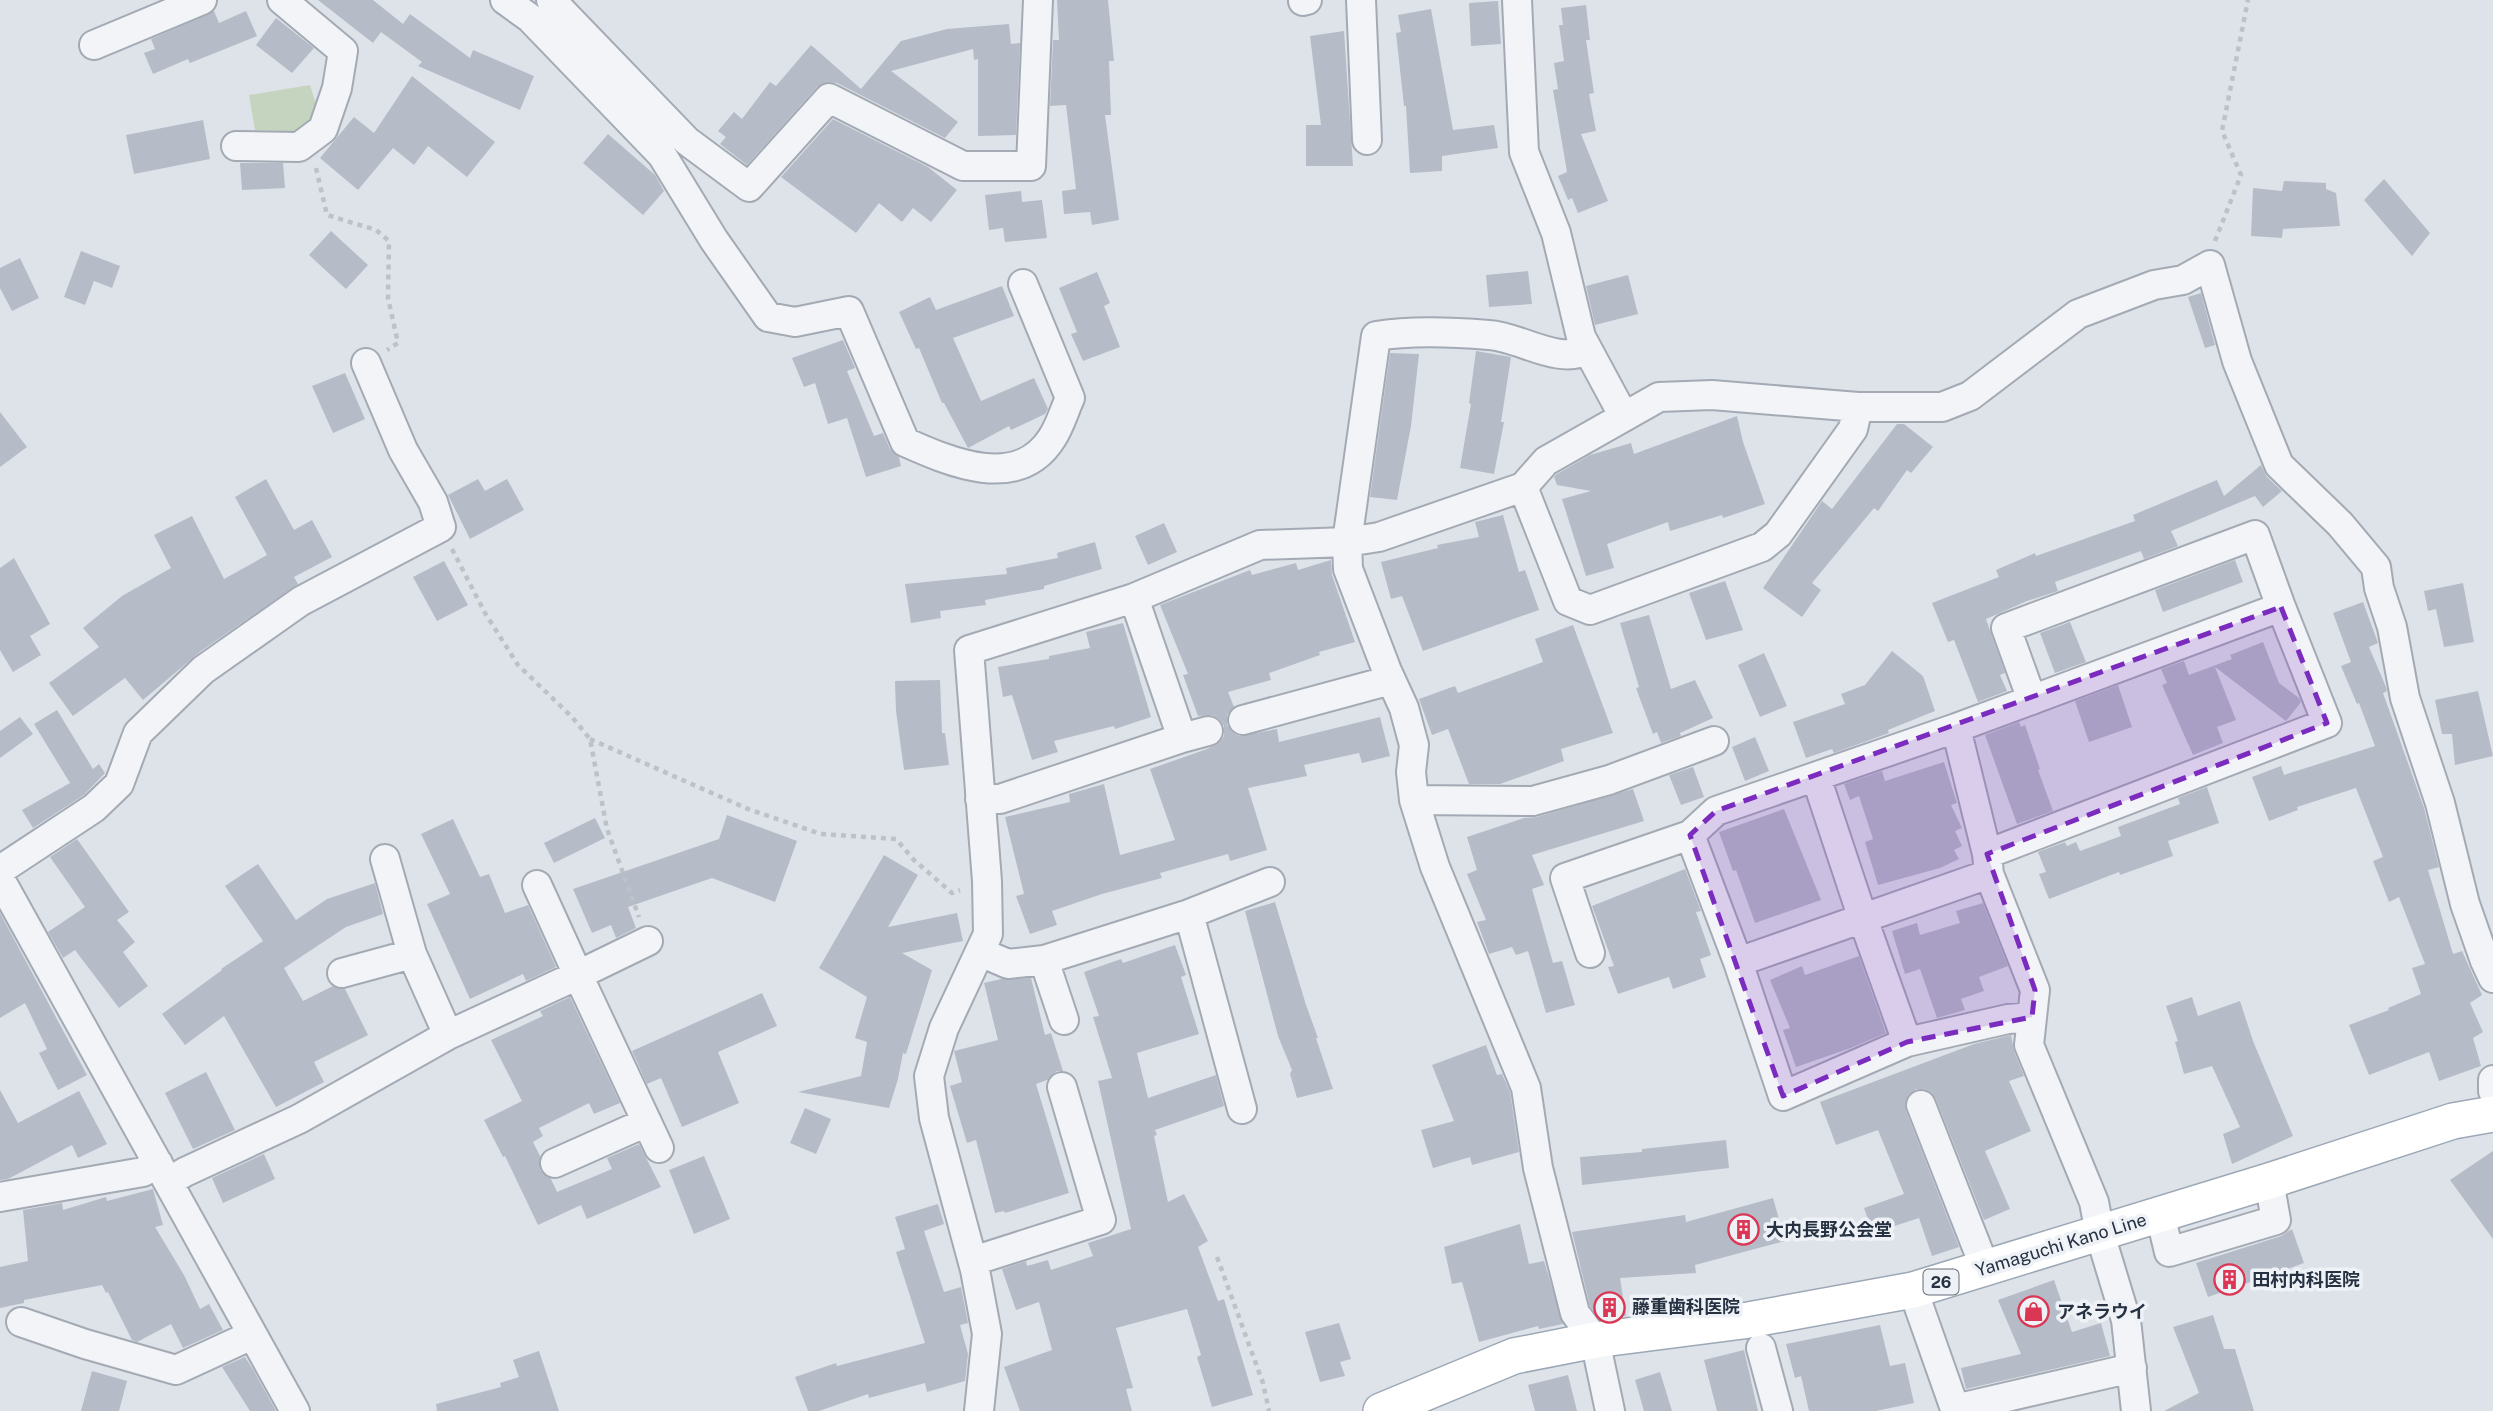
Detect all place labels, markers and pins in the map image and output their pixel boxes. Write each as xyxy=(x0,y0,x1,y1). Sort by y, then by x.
building icon: 大内長野公会堂 xyxy=(1726,1213,1760,1247)
place label: 大内長野公会堂 xyxy=(1766,1219,1892,1240)
building icon: 田村内科医院 xyxy=(2212,1263,2246,1297)
place label: 田村内科医院 xyxy=(2252,1269,2360,1290)
building icon: 藤重歯科医院 xyxy=(1592,1290,1626,1324)
shop icon: アネラウイ xyxy=(2017,1295,2051,1329)
place label: 藤重歯科医院 xyxy=(1632,1296,1740,1317)
place label: アネラウイ xyxy=(2057,1301,2147,1322)

